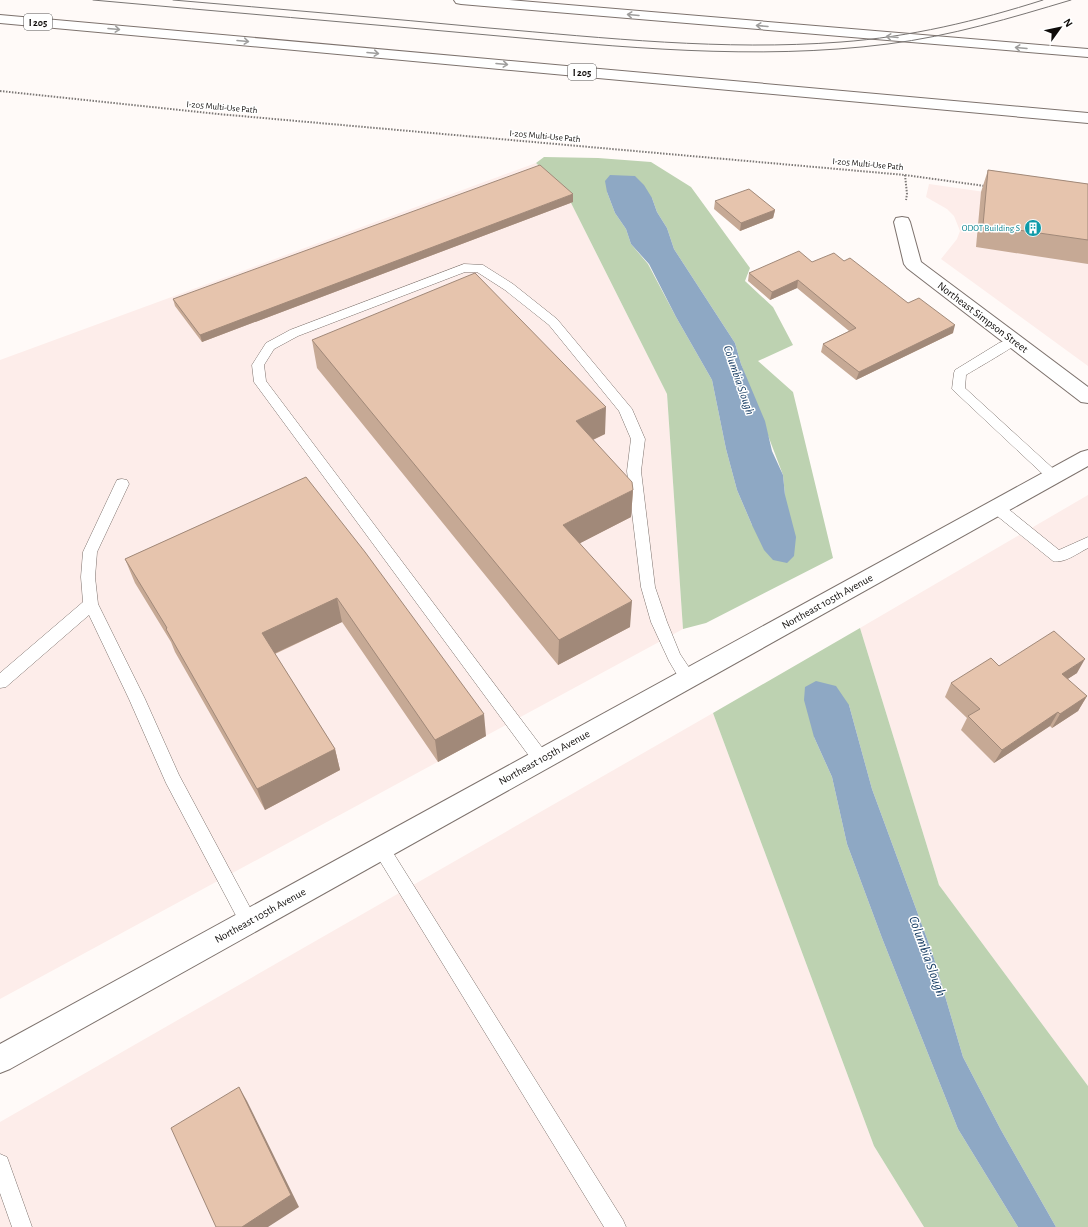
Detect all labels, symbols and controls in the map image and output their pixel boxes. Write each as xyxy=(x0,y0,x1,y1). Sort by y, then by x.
north arrow xyxy=(1040,8,1080,48)
one-way arrow xyxy=(627,11,640,18)
road number: I 205 xyxy=(24,14,52,30)
text: N xyxy=(1061,17,1075,29)
one-way arrow xyxy=(756,22,769,29)
one-way arrow xyxy=(107,26,120,33)
one-way arrow xyxy=(886,33,899,40)
one-way arrow xyxy=(236,37,249,45)
one-way arrow xyxy=(1015,44,1028,51)
one-way arrow xyxy=(366,49,379,56)
one-way arrow xyxy=(495,61,508,68)
road number: I 205 xyxy=(568,64,596,80)
street label: I-205 Multi-Use Path xyxy=(186,100,258,115)
street label: I-205 Multi-Use Path xyxy=(509,129,581,144)
street label: I-205 Multi-Use Path xyxy=(832,157,904,172)
building icon: ODOT Building S xyxy=(1023,218,1043,238)
place label: ODOT Building S xyxy=(962,224,1020,233)
street label: Northeast Simpson Street xyxy=(935,280,1030,355)
water label: Columbia Slough xyxy=(722,344,756,416)
street label: Northeast 105th Avenue xyxy=(780,572,875,631)
street label: Northeast 105th Avenue xyxy=(497,728,592,787)
street label: Northeast 105th Avenue xyxy=(213,886,308,945)
water label: Columbia Slough xyxy=(906,914,948,999)

